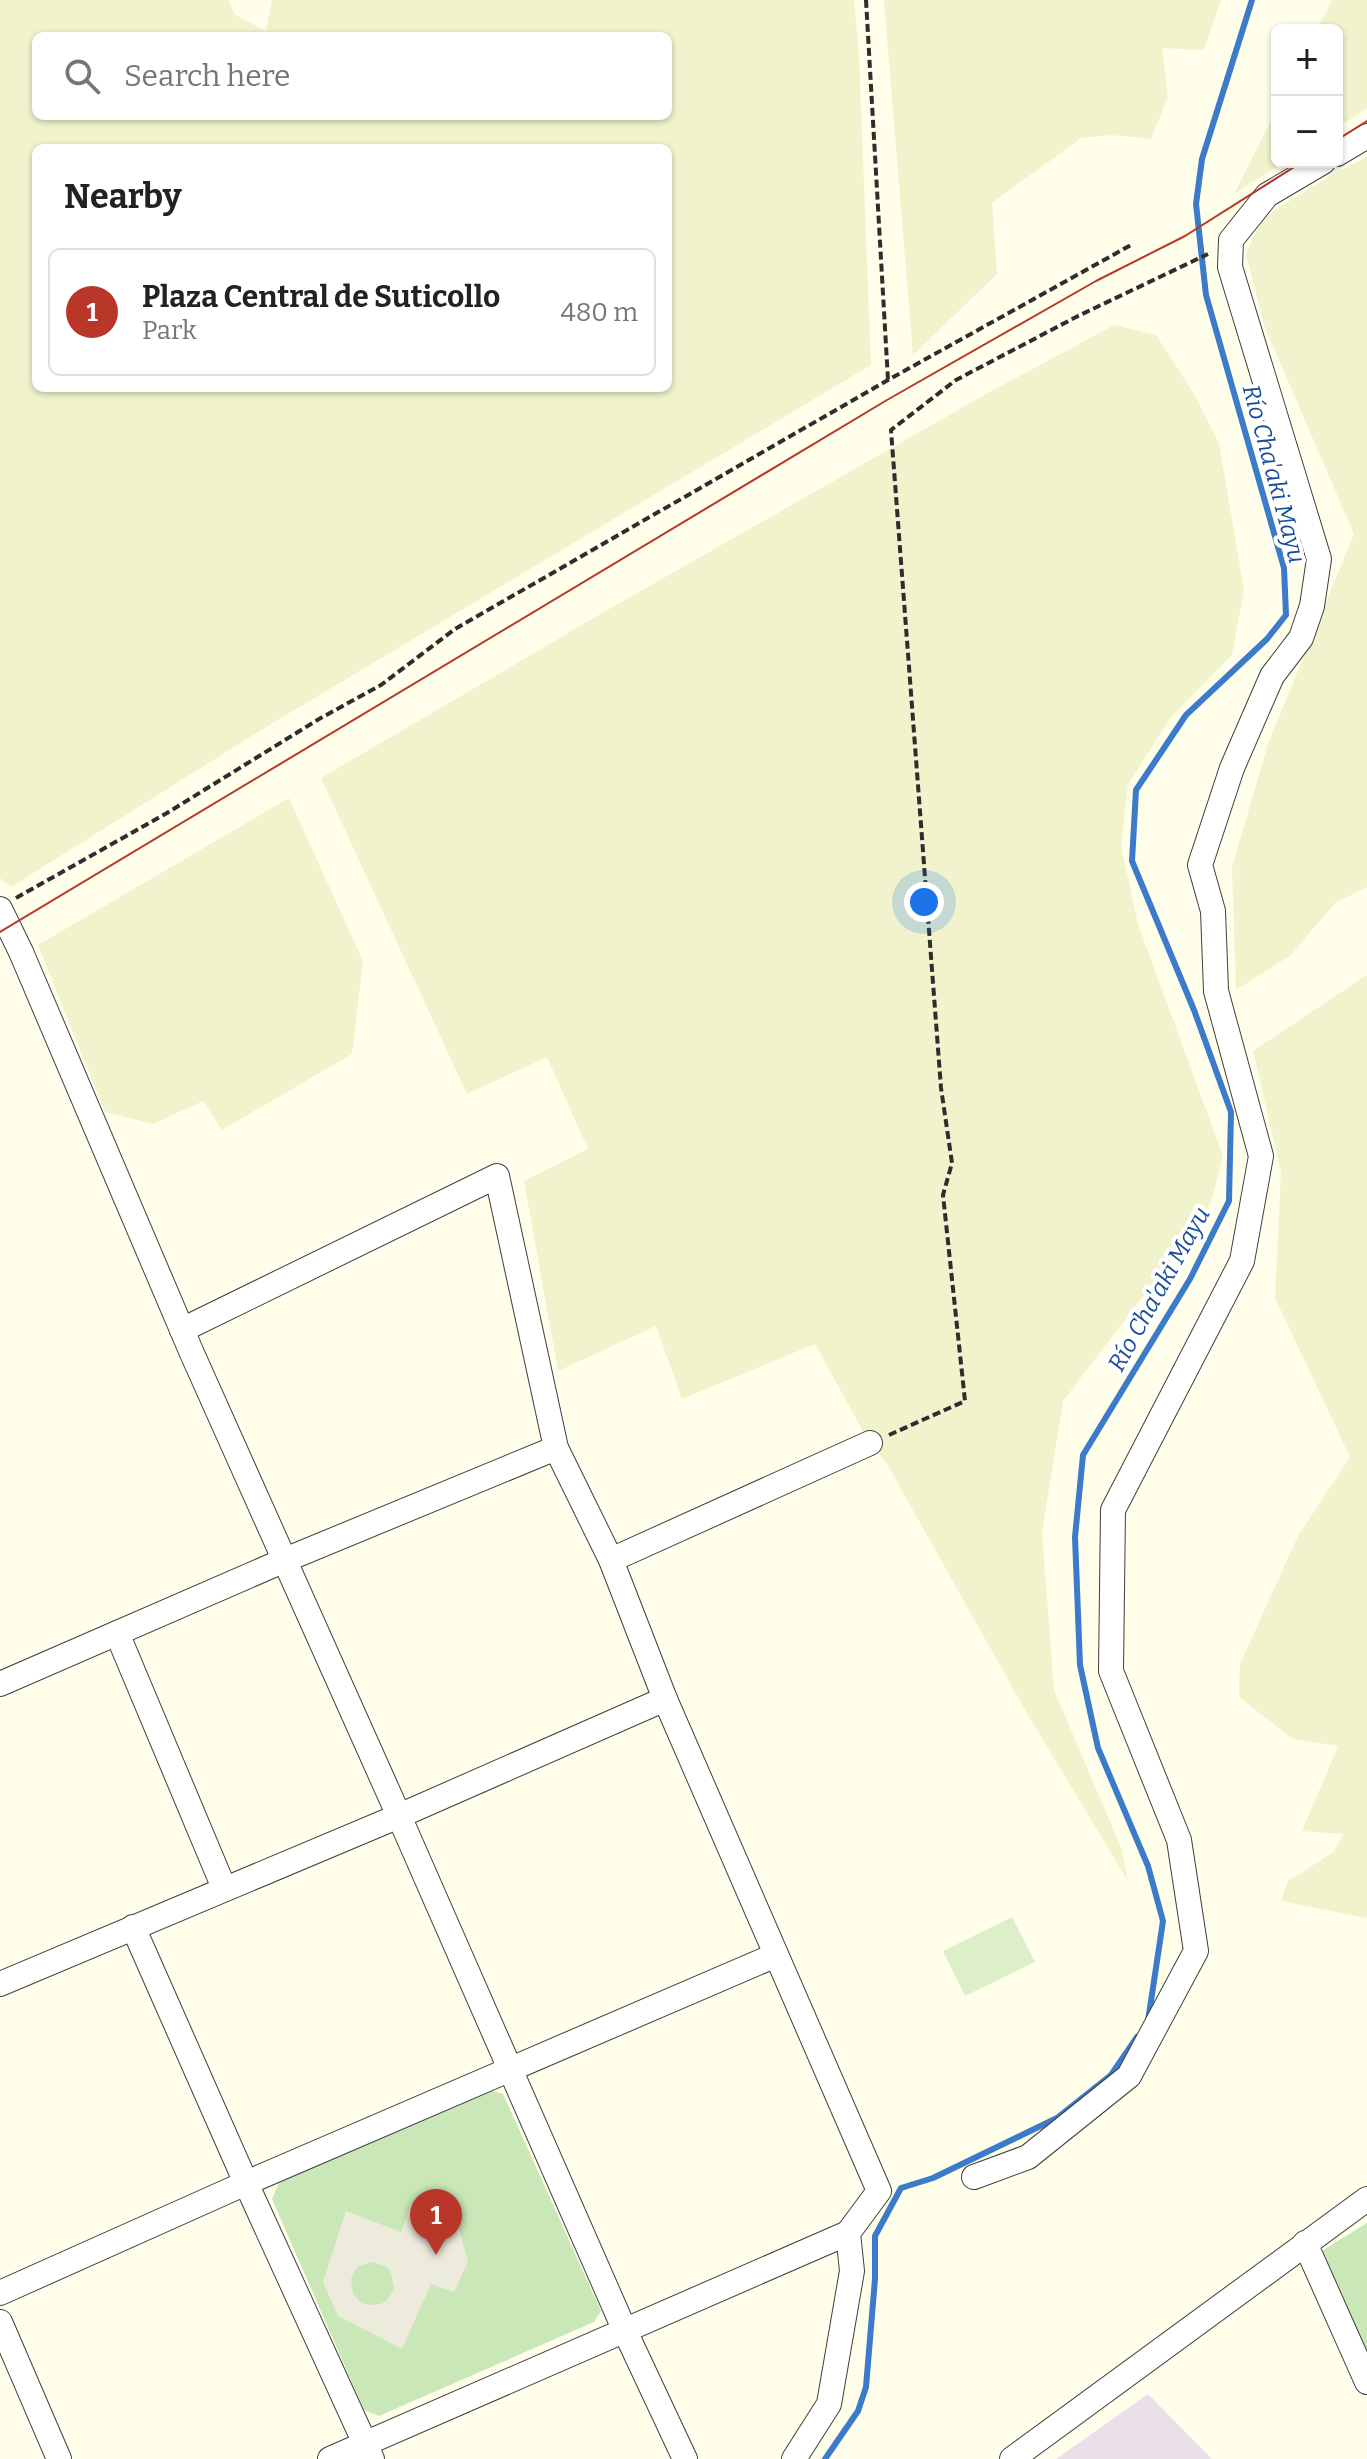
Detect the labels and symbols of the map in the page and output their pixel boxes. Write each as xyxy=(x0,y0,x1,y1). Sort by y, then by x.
water label: Río Cha'aki Mayu xyxy=(1237,382,1311,566)
your location xyxy=(904,882,944,922)
water label: Río Cha'aki Mayu xyxy=(1102,1202,1216,1376)
pin: 1 xyxy=(410,2189,462,2255)

